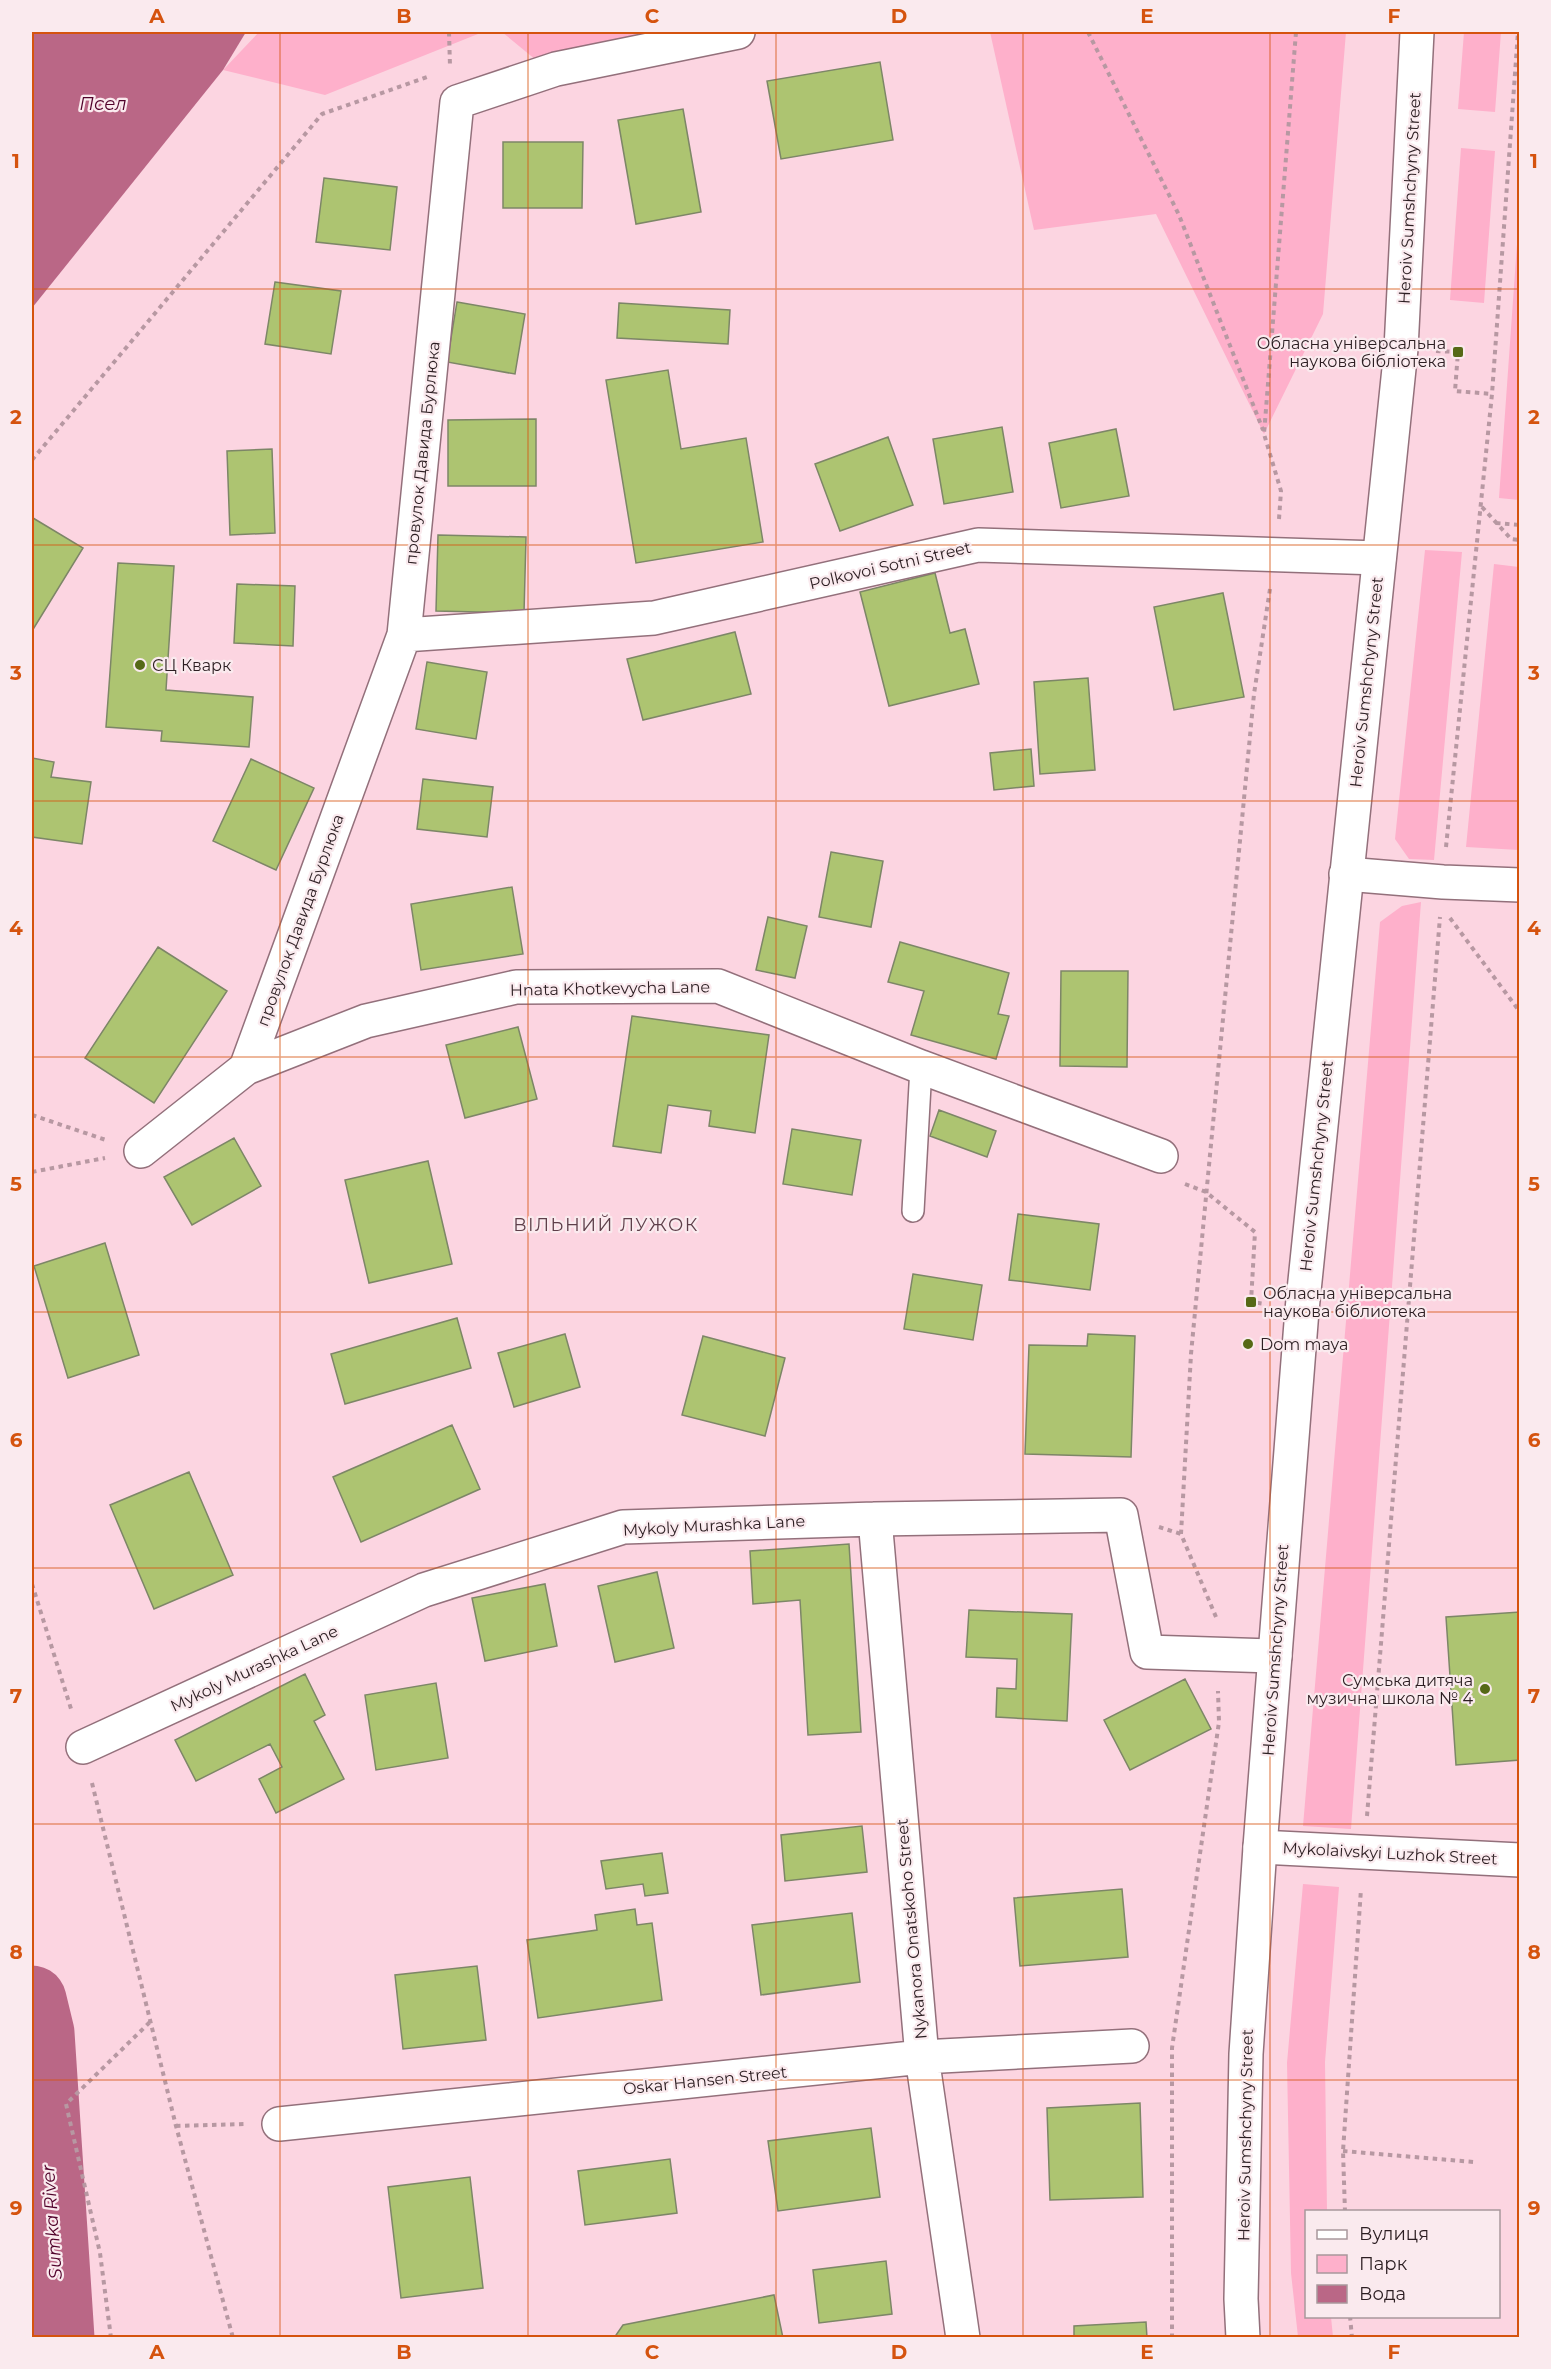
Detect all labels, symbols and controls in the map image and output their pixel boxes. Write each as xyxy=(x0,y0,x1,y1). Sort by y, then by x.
text: A xyxy=(148,4,165,28)
text: B xyxy=(396,4,412,28)
text: C xyxy=(645,4,660,28)
text: D xyxy=(891,4,907,28)
text: E xyxy=(1140,4,1154,28)
text: F xyxy=(1388,4,1401,28)
street label: Heroiv Sumshchyny Street xyxy=(1394,91,1425,304)
water label: Псел xyxy=(79,93,127,115)
text: 1 xyxy=(12,149,20,173)
text: 1 xyxy=(1530,149,1538,173)
place label: Обласна універсальна наукова бібліотека xyxy=(1257,334,1446,371)
street label: провулок Давида Бурлюка xyxy=(401,340,444,566)
marker: Обласна універсальна наукова бібліотека xyxy=(1451,345,1465,359)
text: 2 xyxy=(10,405,22,429)
text: 2 xyxy=(1528,405,1540,429)
street label: Polkovoi Sotni Street xyxy=(807,537,973,593)
street label: Heroiv Sumshchyny Street xyxy=(1346,575,1387,789)
place label: СЦ Кварк xyxy=(152,656,232,675)
marker: СЦ Кварк xyxy=(133,658,147,672)
text: 3 xyxy=(9,661,22,685)
text: 3 xyxy=(1527,661,1540,685)
street label: провулок Давида Бурлюка xyxy=(253,812,348,1029)
text: 4 xyxy=(9,916,23,940)
text: 4 xyxy=(1527,916,1541,940)
street label: Hnata Khotkevycha Lane xyxy=(510,977,710,1000)
street label: Heroiv Sumshchyny Street xyxy=(1296,1059,1337,1273)
text: 5 xyxy=(10,1172,22,1196)
text: 5 xyxy=(1528,1172,1540,1196)
district label: ВІЛЬНИЙ ЛУЖОК xyxy=(513,1214,699,1236)
place label: Обласна універсальна наукова біблиотека xyxy=(1263,1284,1452,1321)
marker: Обласна універсальна наукова біблиотека xyxy=(1244,1295,1258,1309)
place label: Dom maya xyxy=(1260,1335,1348,1354)
marker: Dom maya xyxy=(1241,1337,1255,1351)
text: 6 xyxy=(10,1428,23,1452)
text: 6 xyxy=(1528,1428,1541,1452)
street label: Mykoly Murashka Lane xyxy=(622,1511,806,1540)
street label: Heroiv Sumshchyny Street xyxy=(1259,1543,1292,1756)
street label: Mykoly Murashka Lane xyxy=(167,1621,341,1716)
place label: Сумська дитяча музична школа № 4 xyxy=(1306,1671,1473,1708)
marker: Сумська дитяча музична школа № 4 xyxy=(1478,1682,1492,1696)
text: 7 xyxy=(10,1684,22,1708)
text: 7 xyxy=(1528,1684,1540,1708)
street label: Nykanora Onatskoho Street xyxy=(892,1817,931,2040)
street label: Mykolaivskyi Luzhok Street xyxy=(1282,1838,1498,1869)
text: 8 xyxy=(9,1940,23,1964)
text: 8 xyxy=(1527,1940,1541,1964)
street label: Heroiv Sumshchyny Street xyxy=(1234,2028,1257,2241)
street label: Oskar Hansen Street xyxy=(622,2062,788,2099)
water label: Sumka River xyxy=(37,2163,67,2280)
text: 9 xyxy=(10,2196,22,2220)
text: 9 xyxy=(1528,2196,1540,2220)
legend xyxy=(1305,2210,1500,2318)
text: Вулиця xyxy=(1359,2223,1429,2245)
text: Парк xyxy=(1359,2253,1408,2275)
text: Вода xyxy=(1359,2283,1406,2305)
text: A xyxy=(148,2340,165,2364)
text: B xyxy=(396,2340,412,2364)
text: C xyxy=(645,2340,660,2364)
text: D xyxy=(891,2340,907,2364)
text: E xyxy=(1140,2340,1154,2364)
text: F xyxy=(1388,2340,1401,2364)

